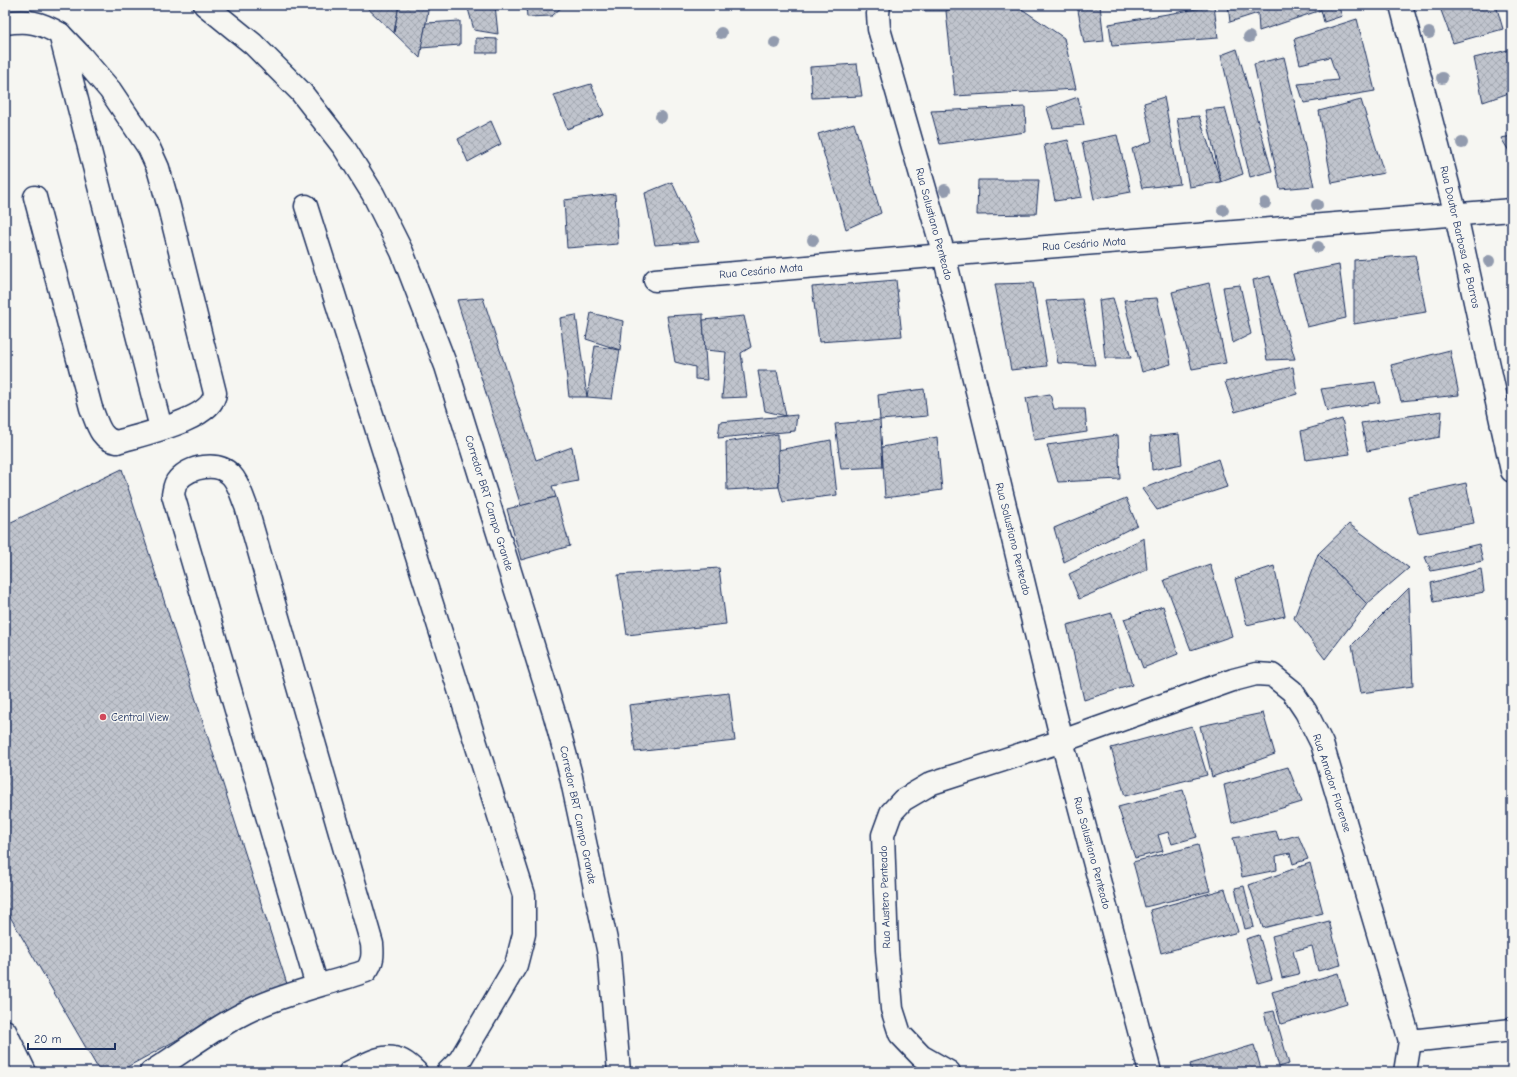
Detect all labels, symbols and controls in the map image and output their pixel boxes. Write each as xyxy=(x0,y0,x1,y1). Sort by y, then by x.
street label: Rua Doutor Barbosa de Barros xyxy=(1437,165,1483,310)
street label: Rua Salustiano Penteado xyxy=(913,166,955,282)
street label: Rua Cesário Mota xyxy=(1042,235,1126,253)
street label: Rua Cesário Mota xyxy=(719,261,803,281)
street label: Corredor BRT Campo Grande xyxy=(462,434,516,573)
street label: Rua Salustiano Penteado xyxy=(993,481,1033,597)
place label: Central View xyxy=(111,711,169,724)
marker: Central View xyxy=(98,712,108,722)
street label: Rua Amador Florense xyxy=(1310,732,1354,834)
street label: Corredor BRT Campo Grande xyxy=(557,745,599,886)
street label: Rua Salustiano Penteado xyxy=(1071,795,1113,911)
street label: Rua Austero Penteado xyxy=(877,845,893,949)
scale bar xyxy=(28,1025,115,1051)
text: 20 m xyxy=(34,1032,62,1046)

